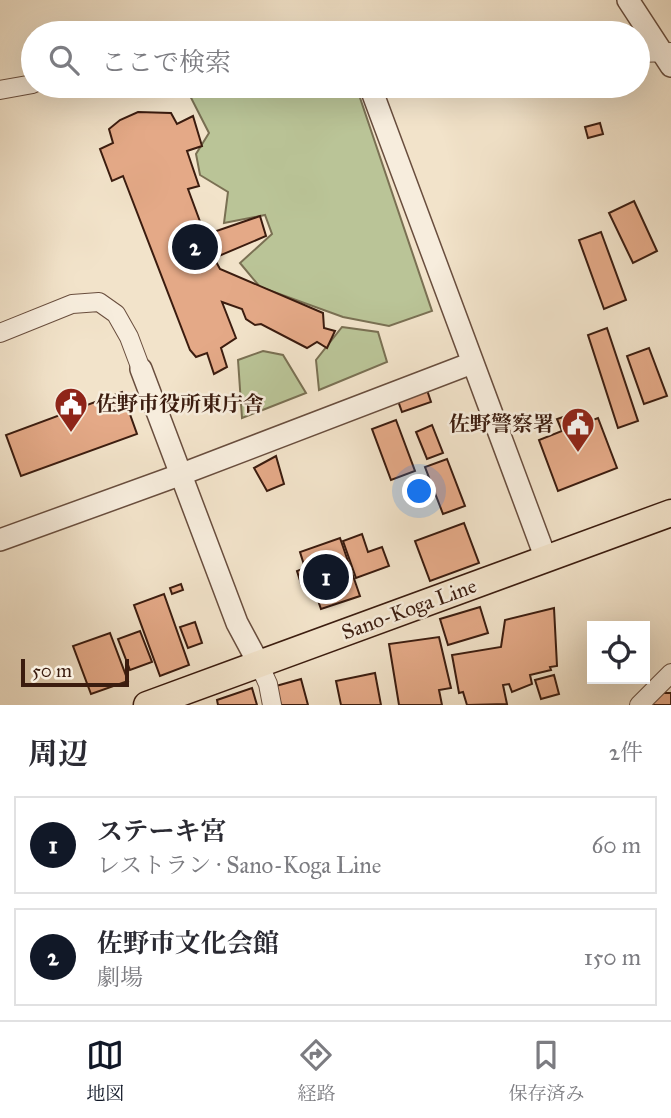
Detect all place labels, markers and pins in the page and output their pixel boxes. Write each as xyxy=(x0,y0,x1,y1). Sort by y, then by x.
pin: 2 xyxy=(172,221,218,273)
public building icon: 佐野市役所東庁舎 xyxy=(52,385,90,434)
place label: 佐野市役所東庁舎 xyxy=(96,391,264,417)
public building icon: 佐野警察署 xyxy=(559,405,597,454)
place label: 佐野警察署 xyxy=(449,411,554,437)
pin: 1 xyxy=(303,551,349,603)

